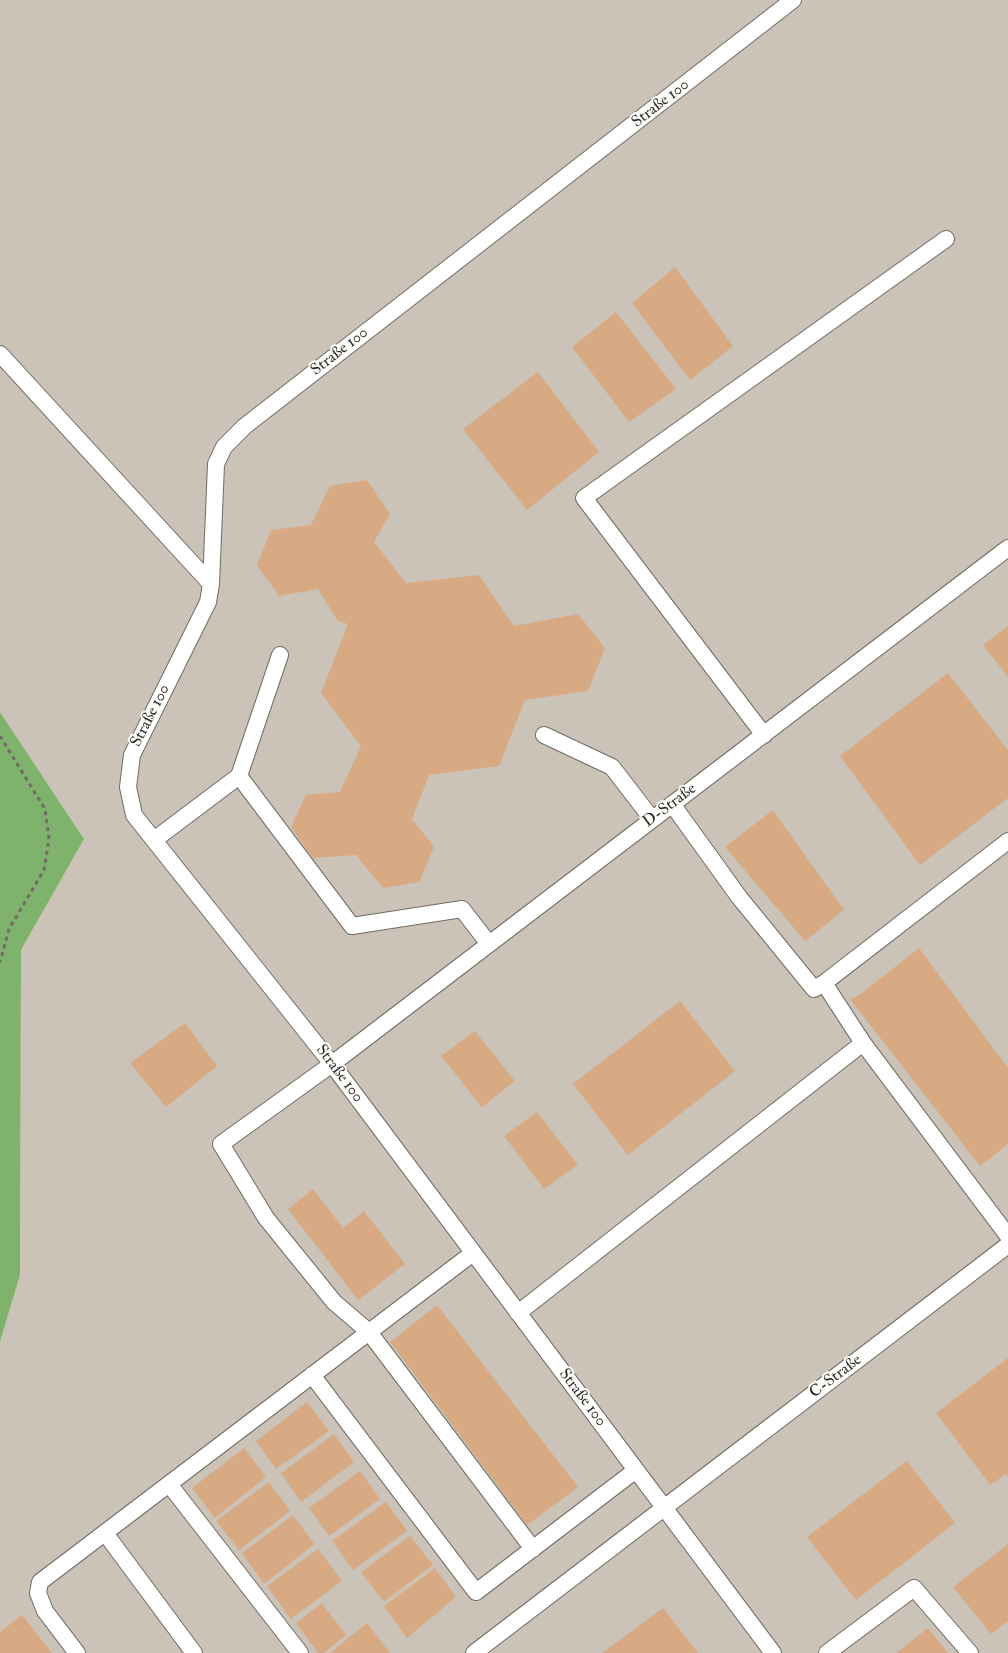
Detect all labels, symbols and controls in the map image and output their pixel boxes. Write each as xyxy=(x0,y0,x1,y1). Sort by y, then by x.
street label: Straße 100 xyxy=(629,76,693,132)
street label: Straße 100 xyxy=(308,324,372,380)
street label: Straße 100 xyxy=(127,682,175,750)
street label: D-Straße xyxy=(640,780,700,832)
street label: Straße 100 xyxy=(311,1041,367,1107)
street label: C-Straße xyxy=(806,1351,866,1403)
street label: Straße 100 xyxy=(554,1365,610,1431)

